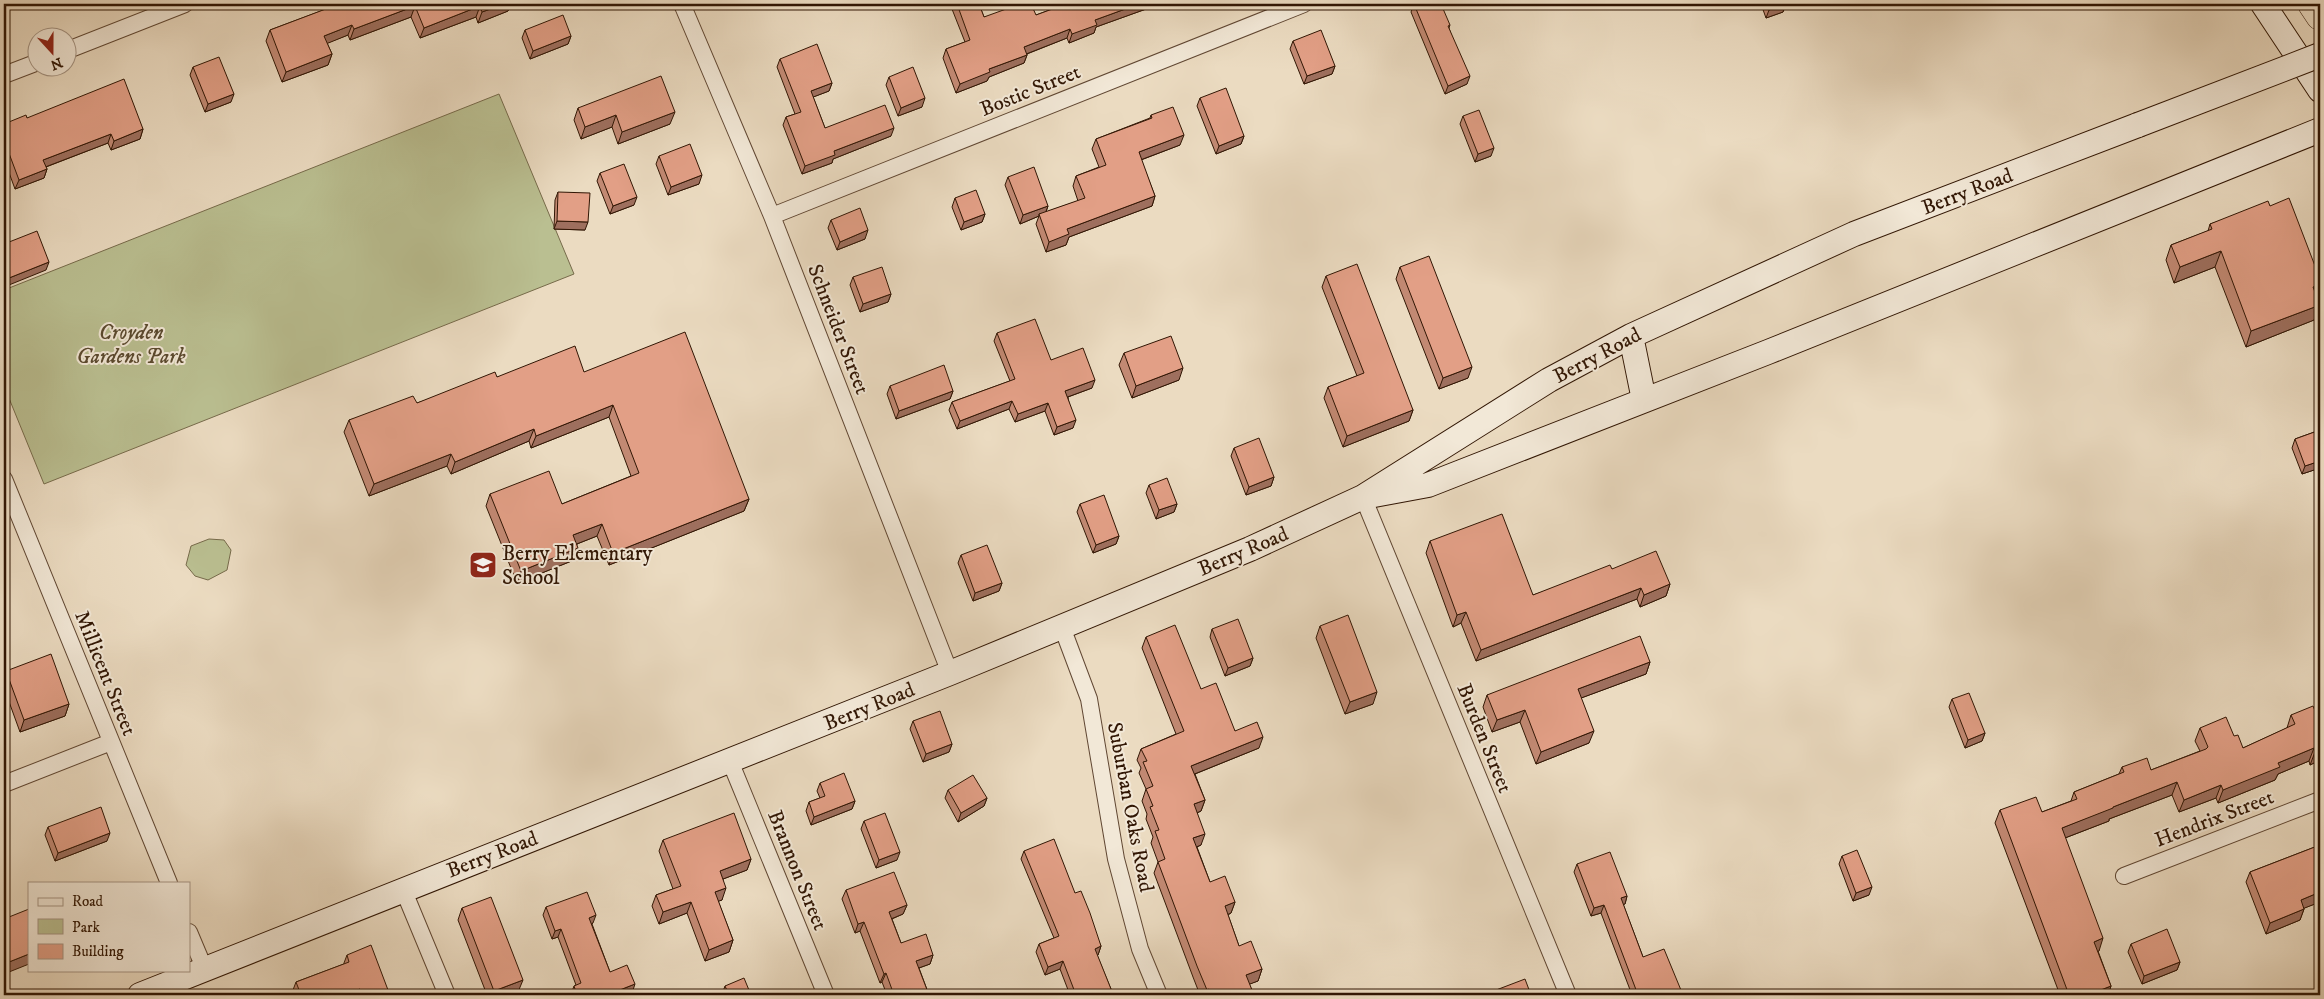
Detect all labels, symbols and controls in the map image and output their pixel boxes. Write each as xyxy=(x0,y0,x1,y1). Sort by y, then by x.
north arrow xyxy=(28,28,78,78)
text: N xyxy=(47,53,65,74)
street label: Bostic Street xyxy=(976,59,1085,123)
street label: Berry Road xyxy=(1918,162,2017,221)
street label: Schneider Street xyxy=(801,261,875,398)
park label: Croyden Gardens Park xyxy=(76,320,186,370)
street label: Berry Road xyxy=(1549,322,1646,390)
street label: Berry Road xyxy=(1194,521,1293,583)
place label: Berry Elementary School xyxy=(502,541,654,591)
school or university icon: Berry Elementary School xyxy=(468,550,498,580)
street label: Millicent Street xyxy=(68,607,142,740)
street label: Berry Road xyxy=(820,677,919,737)
street label: Burden Street xyxy=(1450,680,1518,797)
street label: Suburban Oaks Road xyxy=(1101,720,1159,895)
street label: Hendrix Street xyxy=(2151,784,2278,853)
street label: Brannon Street xyxy=(761,807,833,934)
street label: Berry Road xyxy=(443,825,542,884)
legend xyxy=(28,882,190,972)
text: Road xyxy=(72,892,104,911)
text: Park xyxy=(72,918,101,937)
text: Building xyxy=(72,942,124,961)

